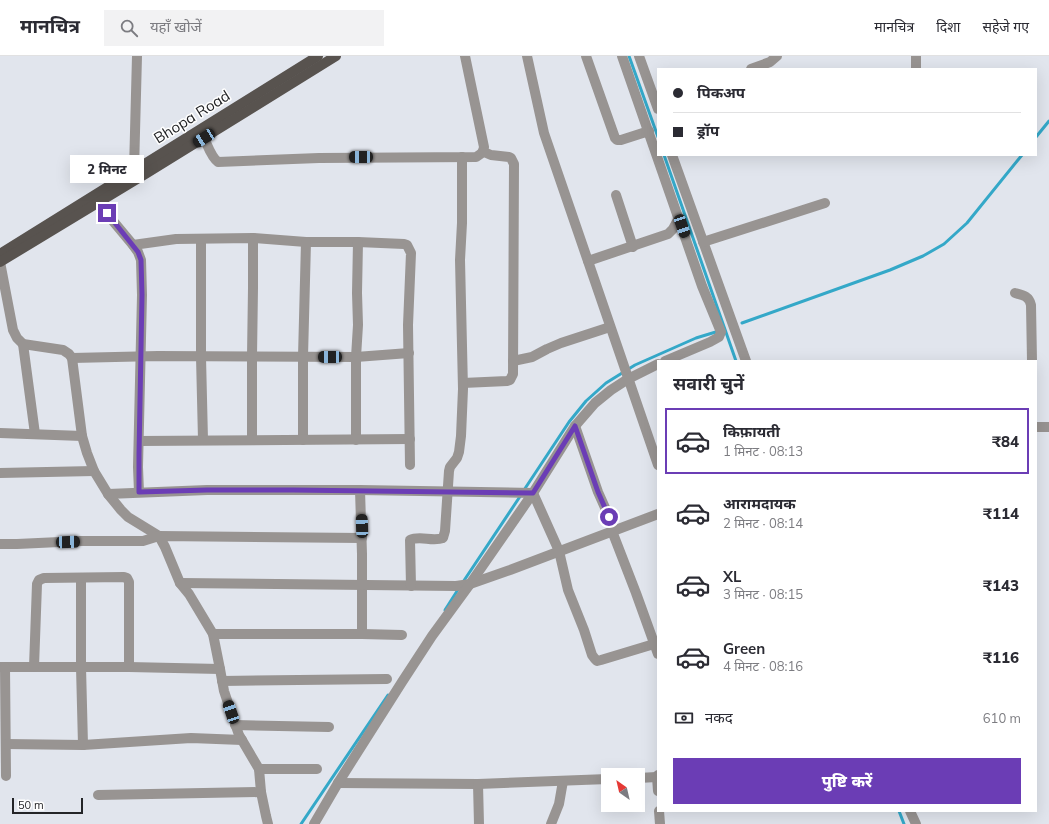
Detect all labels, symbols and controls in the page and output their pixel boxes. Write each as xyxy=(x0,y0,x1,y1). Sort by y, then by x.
search box xyxy=(104,10,384,46)
text: मानचित्र xyxy=(20,14,80,38)
icon: search xyxy=(118,17,140,39)
text: यहाँ खोजें xyxy=(150,17,202,36)
text: मानचित्र xyxy=(874,18,914,36)
text: दिशा xyxy=(936,18,960,36)
text: सहेजे गए xyxy=(982,18,1029,36)
text: पिकअप xyxy=(697,83,745,102)
street label: Bhopa Road xyxy=(150,86,233,147)
text: ड्रॉप xyxy=(697,121,719,140)
car xyxy=(191,127,217,149)
car xyxy=(349,151,373,163)
callout: 2 मिनट xyxy=(70,155,144,183)
text: 2 मिनट xyxy=(87,161,127,177)
route end xyxy=(98,204,116,222)
car xyxy=(672,213,692,239)
car xyxy=(318,351,342,363)
text: सवारी चुनें xyxy=(673,372,744,395)
text: किफ़ायती xyxy=(723,422,780,441)
icon: car xyxy=(675,423,711,459)
text: ₹84 xyxy=(992,432,1019,451)
text: 1 मिनट · 08:13 xyxy=(723,443,803,459)
text: आरामदायक xyxy=(723,494,796,513)
icon: car xyxy=(675,495,711,531)
text: ₹114 xyxy=(983,504,1019,523)
route start xyxy=(600,508,618,526)
car xyxy=(356,514,368,538)
text: 2 मिनट · 08:14 xyxy=(723,515,803,531)
car xyxy=(56,536,80,548)
icon: car xyxy=(675,567,711,603)
text: XL xyxy=(723,567,741,586)
text: ₹143 xyxy=(983,576,1019,595)
text: 3 मिनट · 08:15 xyxy=(723,586,803,602)
icon: car xyxy=(675,639,711,675)
text: Green xyxy=(723,639,765,658)
text: ₹116 xyxy=(983,648,1019,667)
text: 4 मिनट · 08:16 xyxy=(723,658,803,674)
car xyxy=(221,699,241,725)
icon: cash xyxy=(673,707,695,729)
text: नकद xyxy=(705,708,733,727)
text: 610 m xyxy=(983,710,1021,726)
button: पुष्टि करें xyxy=(673,758,1021,804)
north arrow xyxy=(601,768,645,812)
map controls xyxy=(601,768,645,812)
scale bar xyxy=(12,796,83,815)
text: 50 m xyxy=(18,798,44,812)

